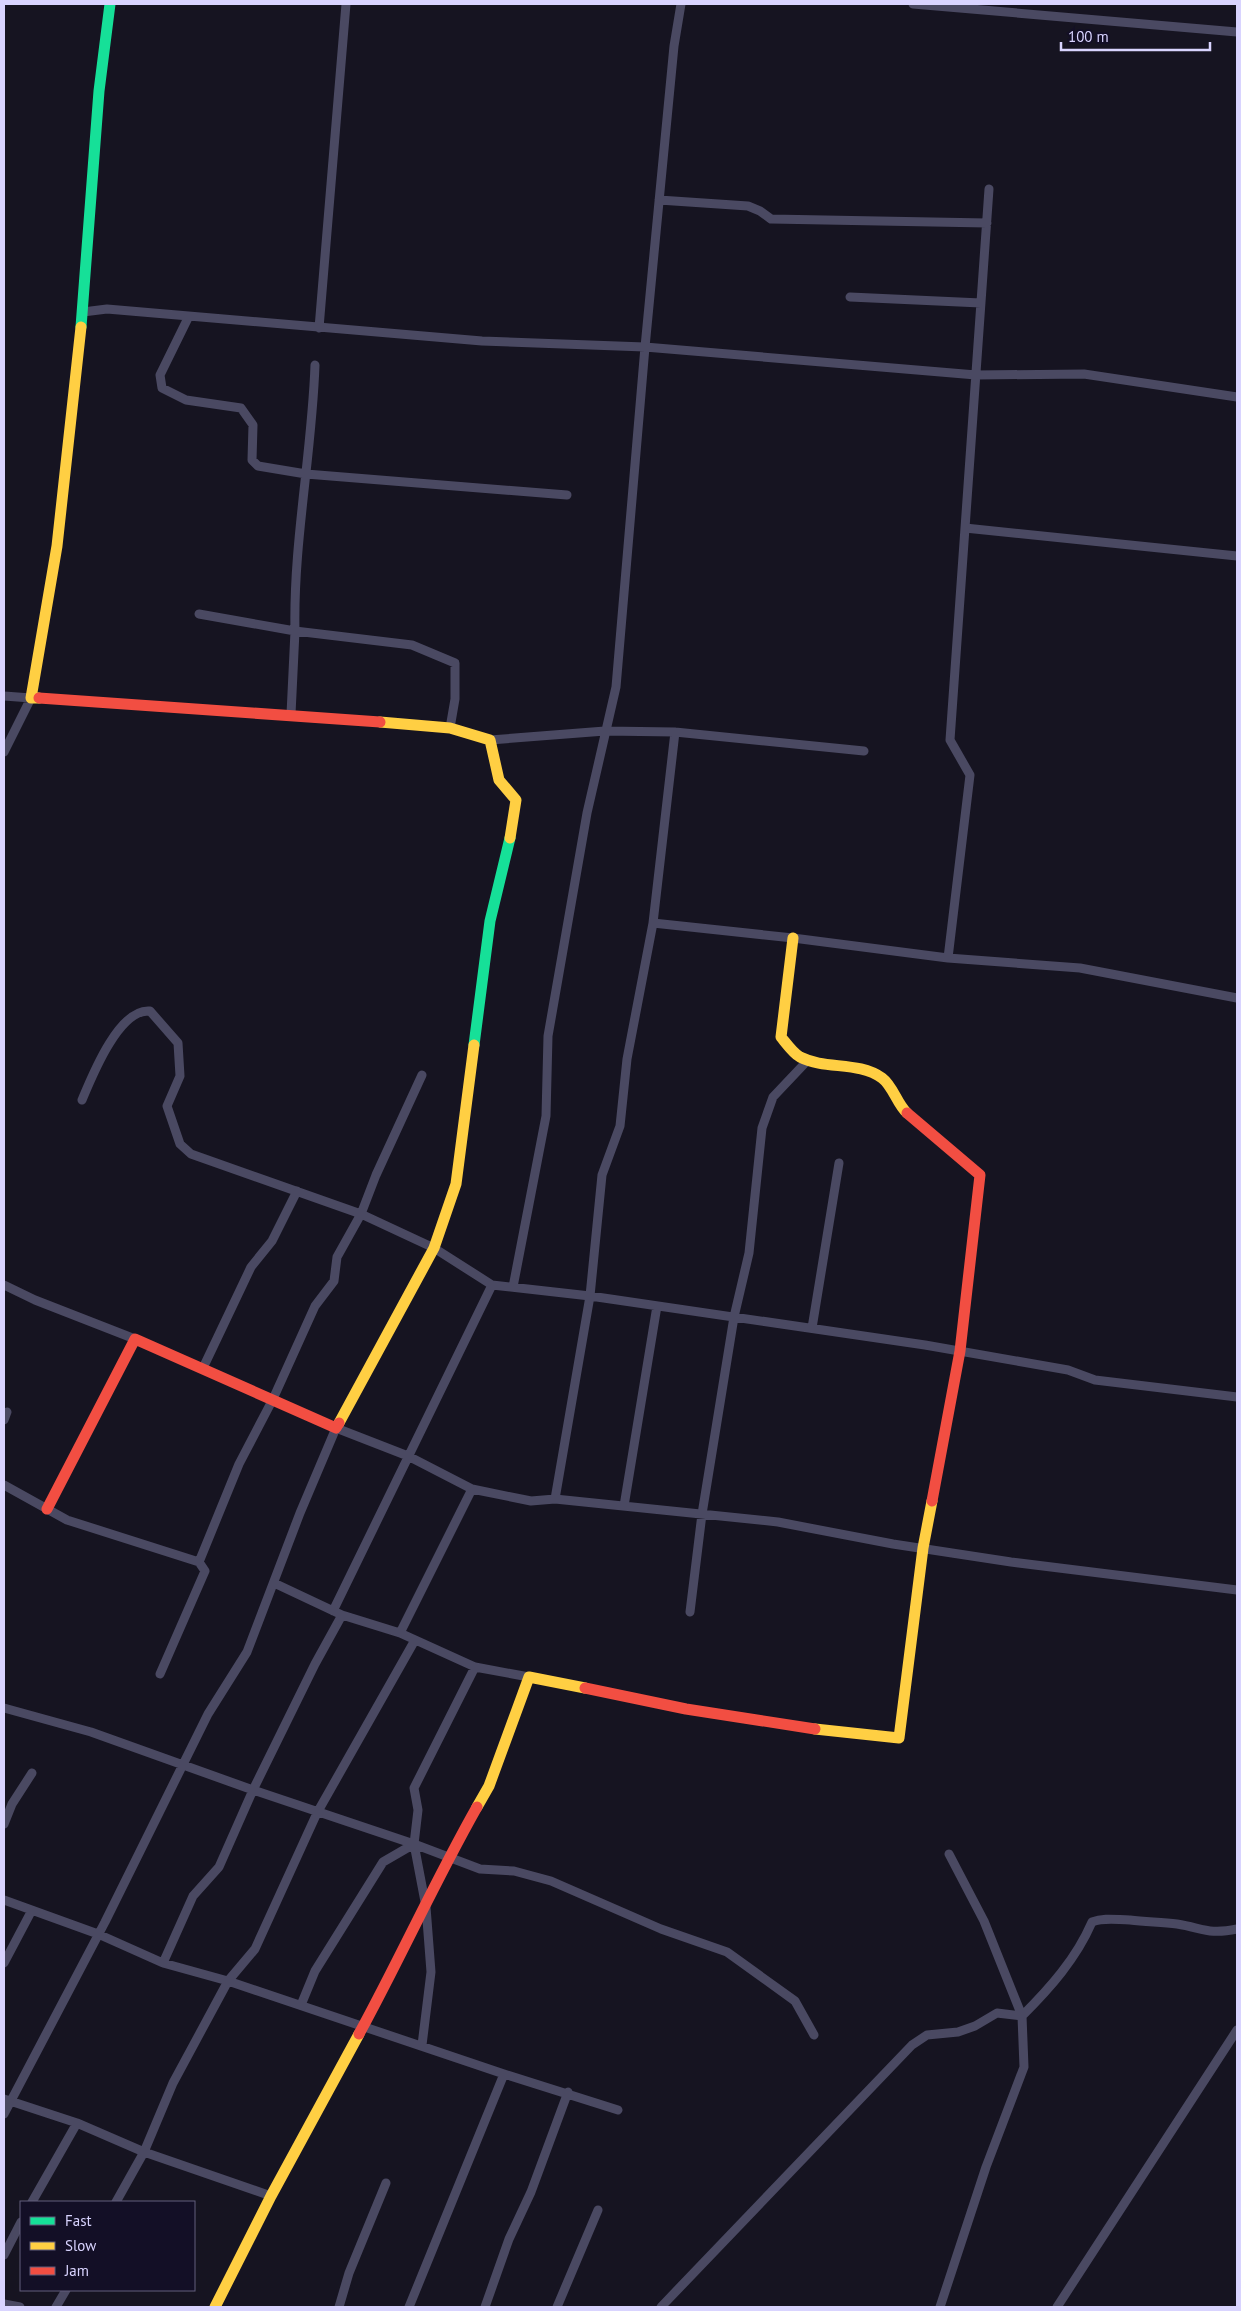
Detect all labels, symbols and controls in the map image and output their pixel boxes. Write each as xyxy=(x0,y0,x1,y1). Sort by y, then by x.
scale bar xyxy=(1061,20,1210,52)
text: 100 m xyxy=(1068,27,1109,46)
legend xyxy=(20,2201,195,2291)
text: Fast xyxy=(65,2211,92,2230)
text: Slow xyxy=(65,2236,96,2255)
text: Jam xyxy=(64,2261,89,2280)

